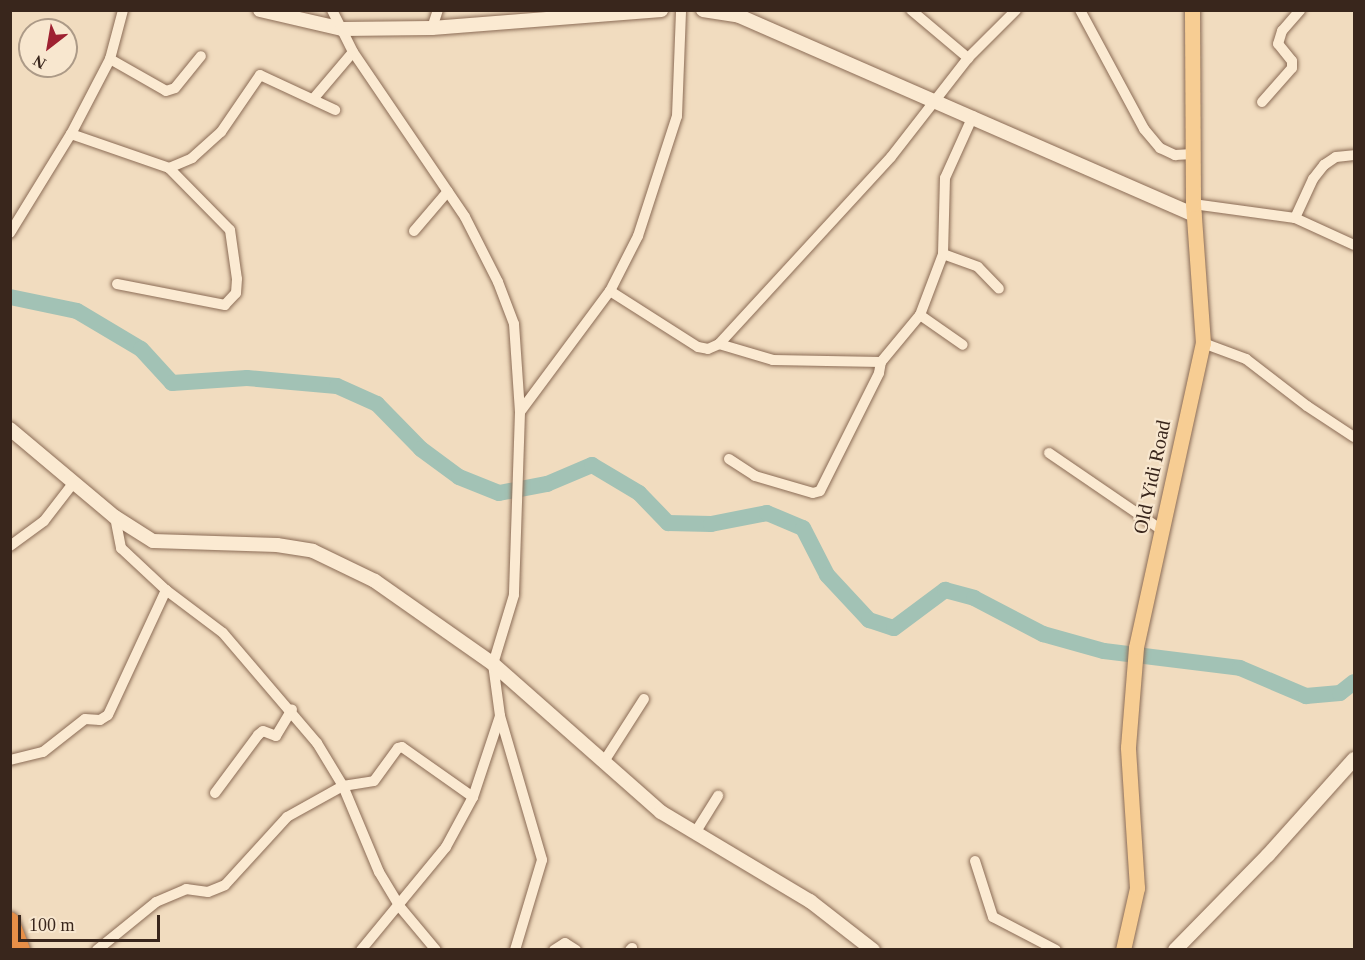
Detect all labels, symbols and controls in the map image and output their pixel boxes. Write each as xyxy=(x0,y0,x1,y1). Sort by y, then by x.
north arrow xyxy=(18,18,78,78)
text: N xyxy=(30,52,49,72)
street label: Old Yidi Road xyxy=(1128,417,1176,537)
scale bar xyxy=(21,903,164,941)
text: 100 m xyxy=(29,915,75,935)

